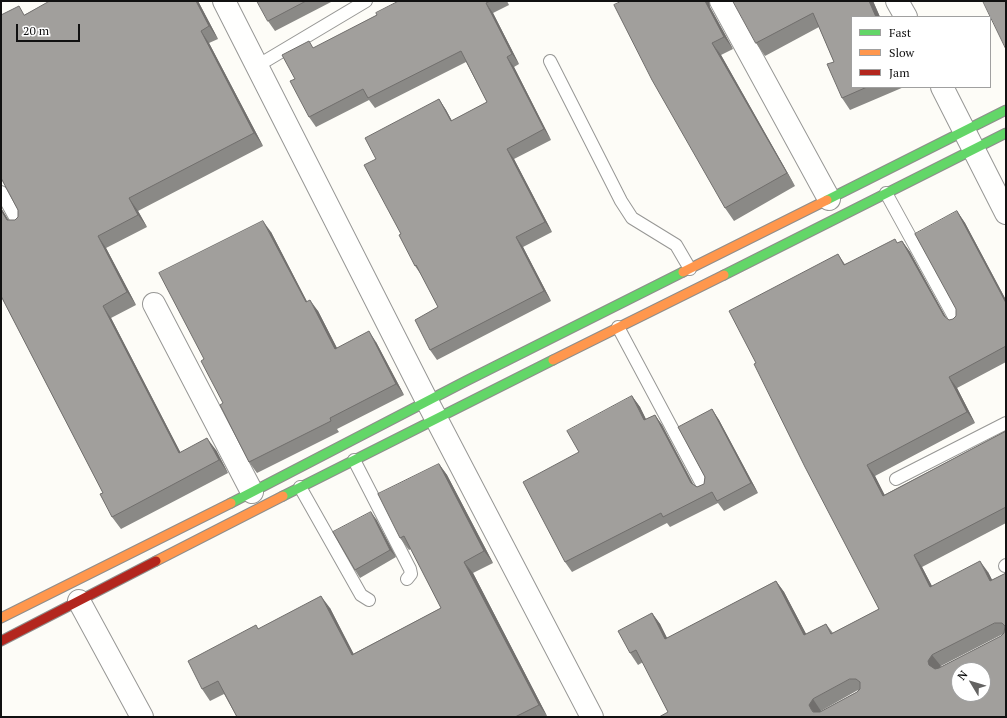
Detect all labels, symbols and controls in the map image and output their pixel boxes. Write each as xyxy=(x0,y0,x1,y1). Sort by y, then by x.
scale bar xyxy=(18,16,82,42)
legend xyxy=(851,16,991,88)
text: 20 m xyxy=(23,23,49,38)
text: Fast xyxy=(889,25,911,40)
text: Slow xyxy=(889,45,914,60)
text: Jam xyxy=(889,65,910,80)
north arrow xyxy=(951,662,991,702)
text: N xyxy=(954,668,970,683)

